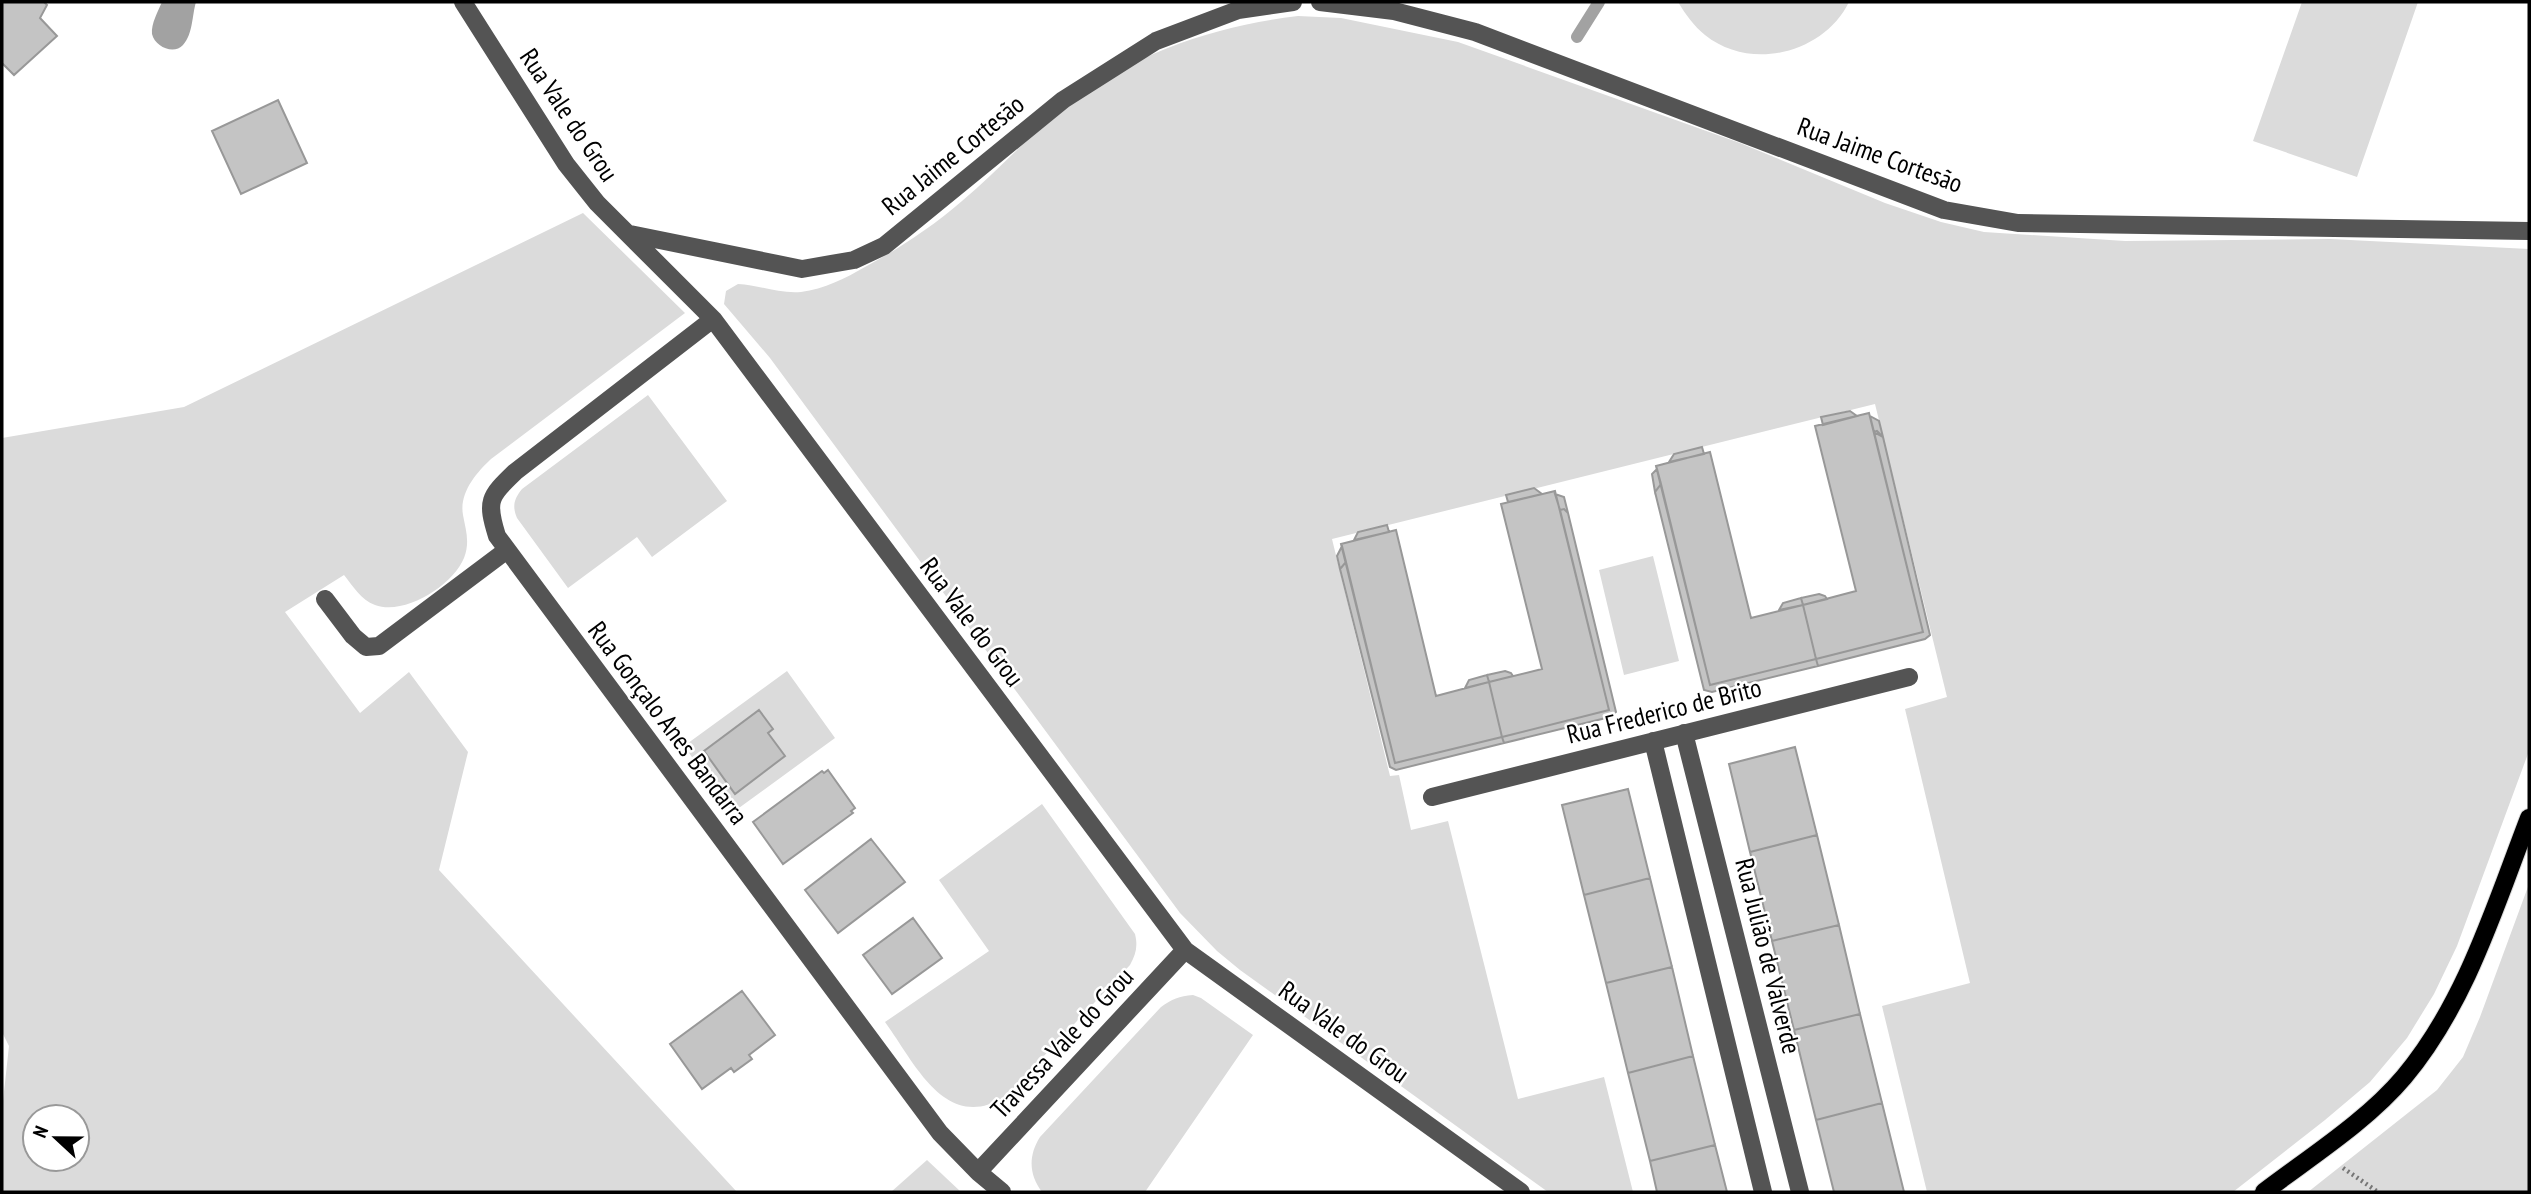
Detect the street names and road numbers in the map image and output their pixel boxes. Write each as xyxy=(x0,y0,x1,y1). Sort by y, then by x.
street label: Rua Vale do Grou xyxy=(513,42,626,187)
street label: Rua Jaime Cortesão xyxy=(875,87,1030,222)
street label: Rua Jaime Cortesão xyxy=(1793,109,1967,200)
street label: Rua Vale do Grou xyxy=(913,551,1032,693)
street label: Rua Gonçalo Anes Bandarra xyxy=(581,615,756,831)
street label: Rua Frederico de Brito xyxy=(1563,670,1765,751)
street label: Rua Julião de Valverde xyxy=(1728,855,1809,1057)
street label: Travessa Vale do Grou xyxy=(983,960,1140,1125)
street label: Rua Vale do Grou xyxy=(1273,973,1416,1090)

